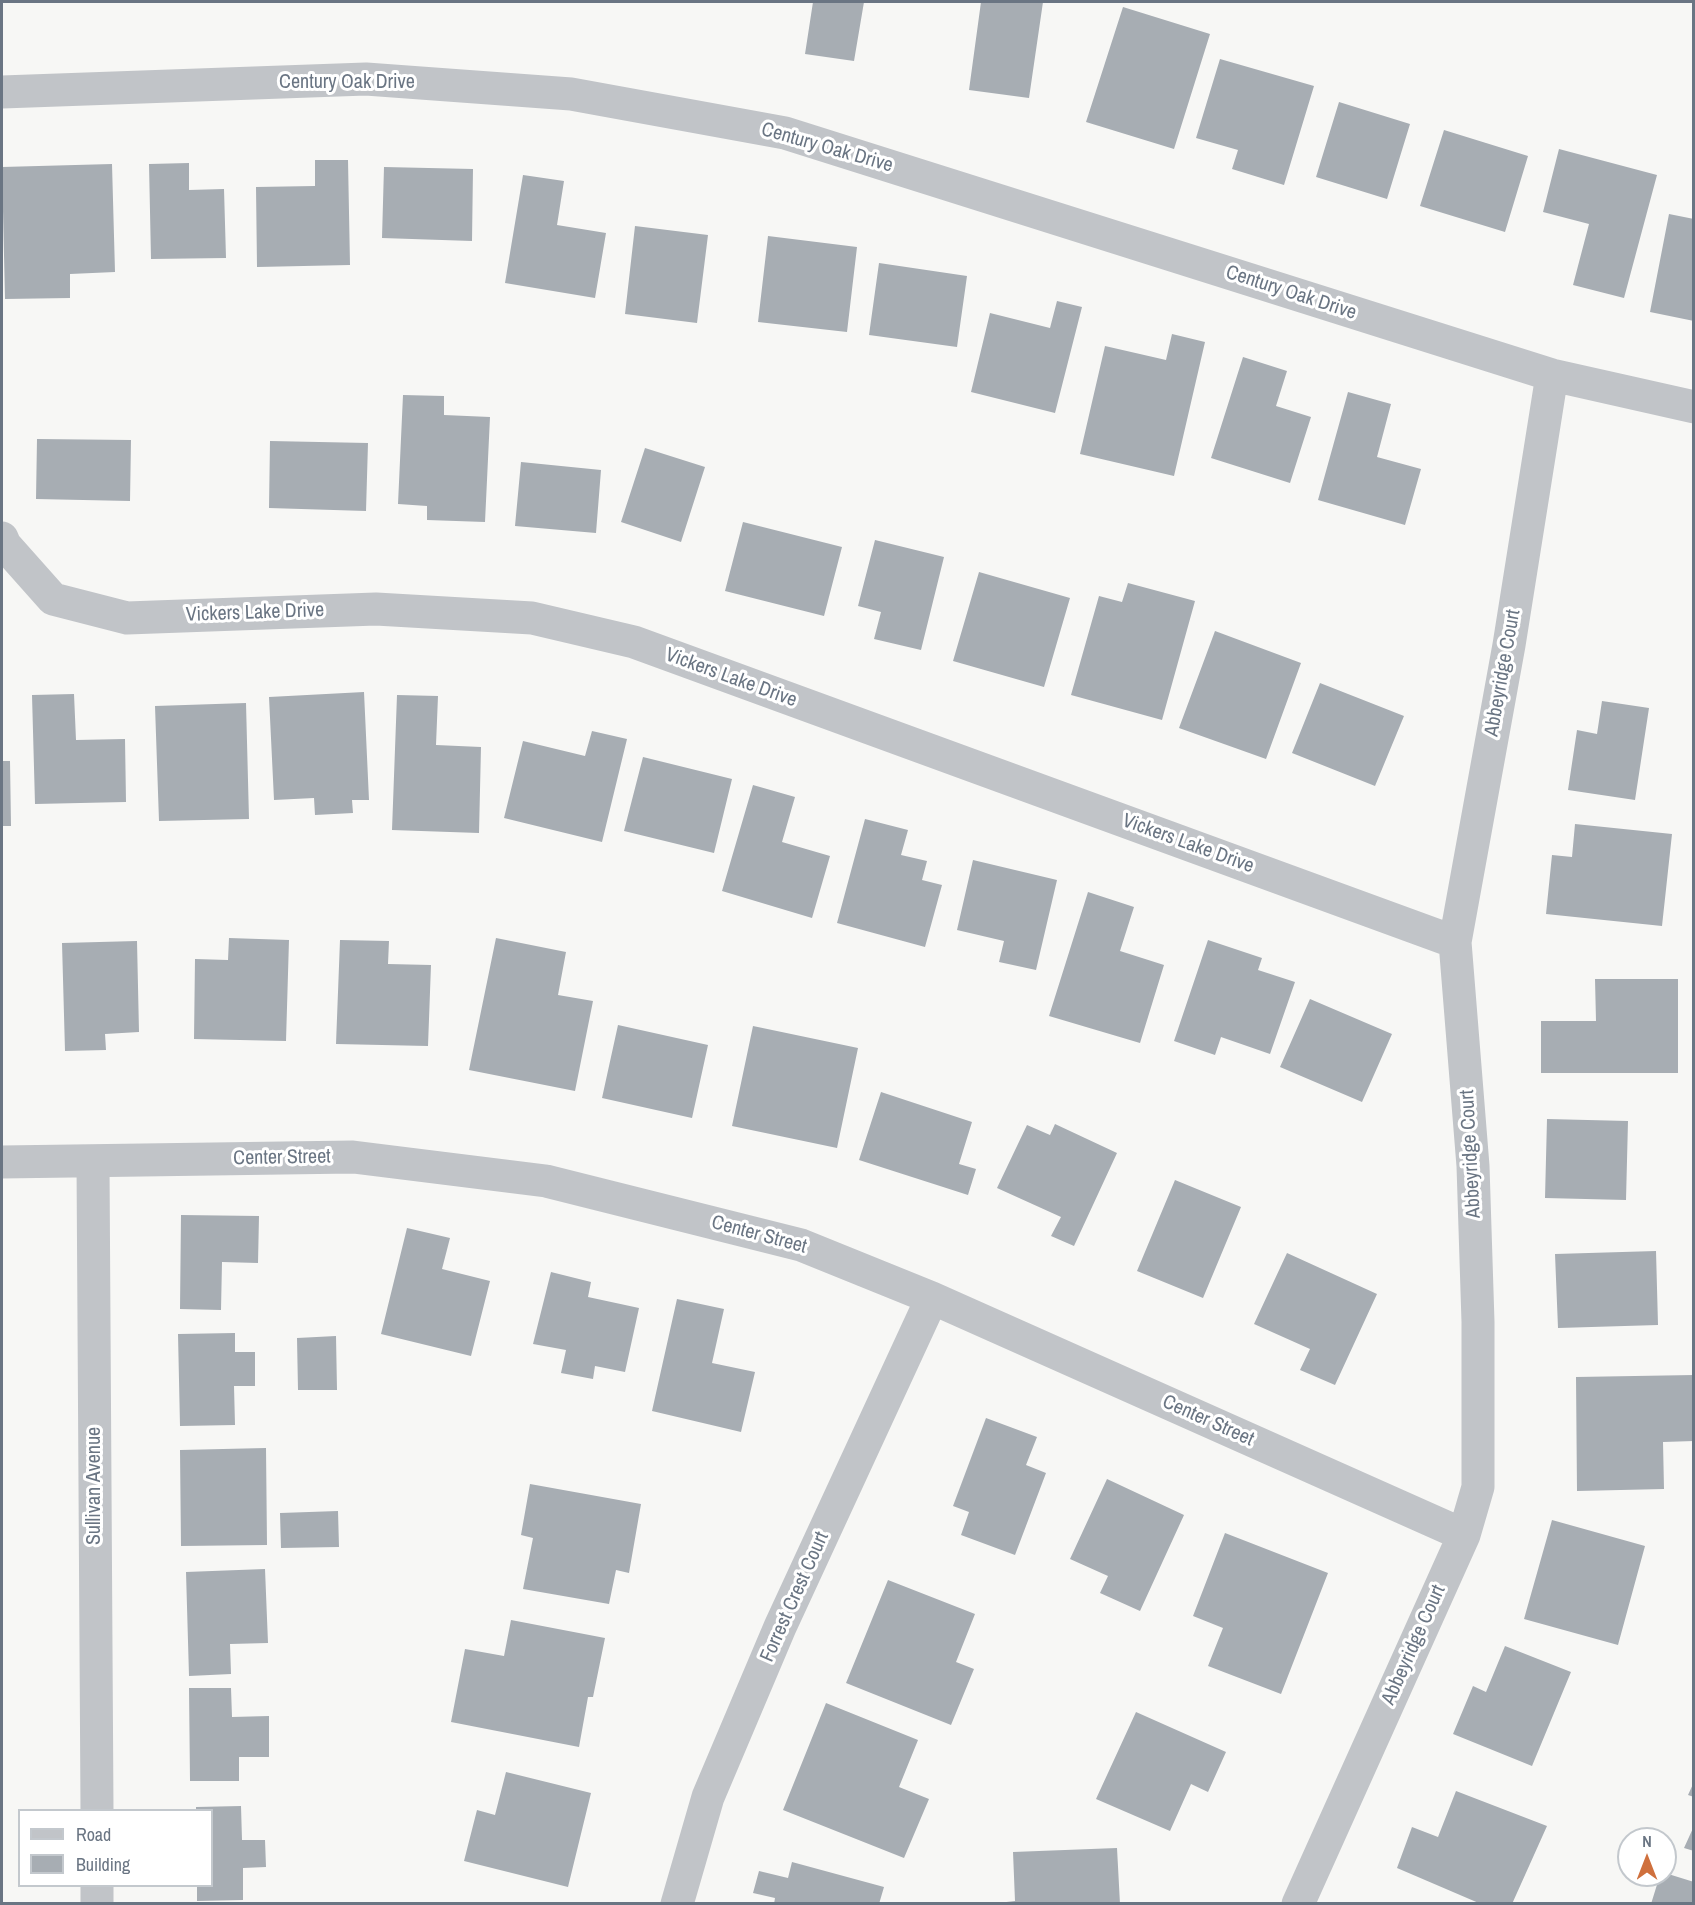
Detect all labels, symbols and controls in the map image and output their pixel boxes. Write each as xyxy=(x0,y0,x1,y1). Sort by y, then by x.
street label: Century Oak Drive xyxy=(279,71,415,95)
street label: Century Oak Drive xyxy=(758,118,896,178)
street label: Century Oak Drive xyxy=(1223,261,1359,325)
street label: Vickers Lake Drive xyxy=(185,599,325,627)
street label: Abbeyridge Court xyxy=(1480,608,1526,738)
street label: Vickers Lake Drive xyxy=(662,643,800,713)
street label: Vickers Lake Drive xyxy=(1119,809,1257,879)
street label: Abbeyridge Court xyxy=(1456,1089,1486,1219)
street label: Center Street xyxy=(233,1145,331,1171)
street label: Center Street xyxy=(709,1211,809,1259)
street label: Center Street xyxy=(1159,1390,1257,1452)
street label: Sullivan Avenue xyxy=(83,1427,107,1545)
street label: Forrest Crest Court xyxy=(756,1528,834,1666)
street label: Abbeyridge Court xyxy=(1377,1581,1451,1709)
legend xyxy=(18,1809,213,1887)
text: Road xyxy=(76,1822,111,1847)
north arrow xyxy=(1617,1827,1677,1887)
text: N xyxy=(1642,1830,1652,1852)
text: Building xyxy=(76,1852,130,1877)

